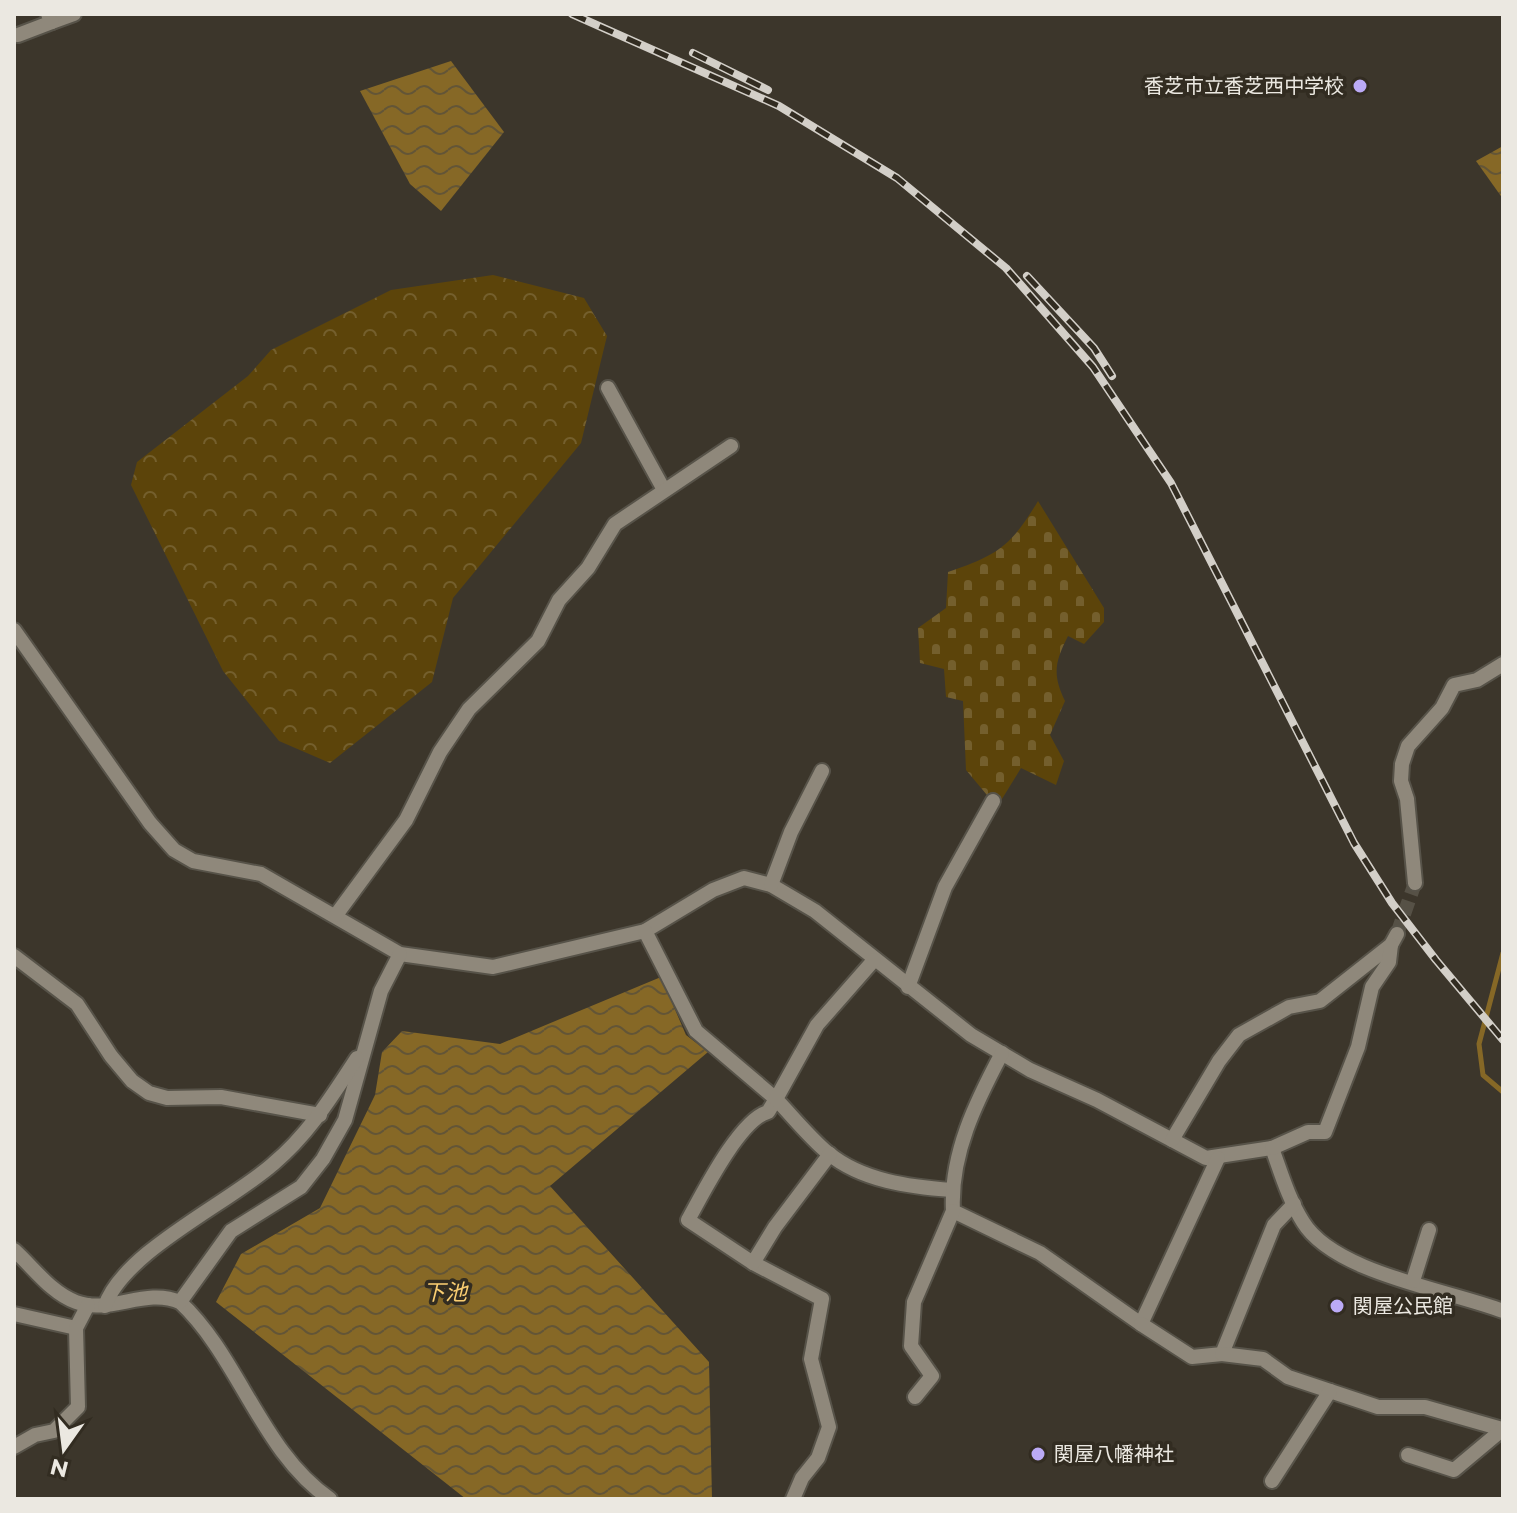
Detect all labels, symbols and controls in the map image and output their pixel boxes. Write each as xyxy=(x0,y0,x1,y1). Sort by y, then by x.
place label: 香芝市立香芝西中学校 xyxy=(1144,74,1344,98)
marker: 香芝市立香芝西中学校 xyxy=(1351,77,1369,95)
water label: 下池 xyxy=(423,1279,469,1306)
place label: 関屋公民館 xyxy=(1353,1294,1453,1318)
marker: 関屋公民館 xyxy=(1328,1297,1346,1315)
north arrow xyxy=(24,1409,104,1489)
place label: 関屋八幡神社 xyxy=(1054,1442,1174,1466)
marker: 関屋八幡神社 xyxy=(1029,1445,1047,1463)
text: N xyxy=(47,1453,71,1483)

